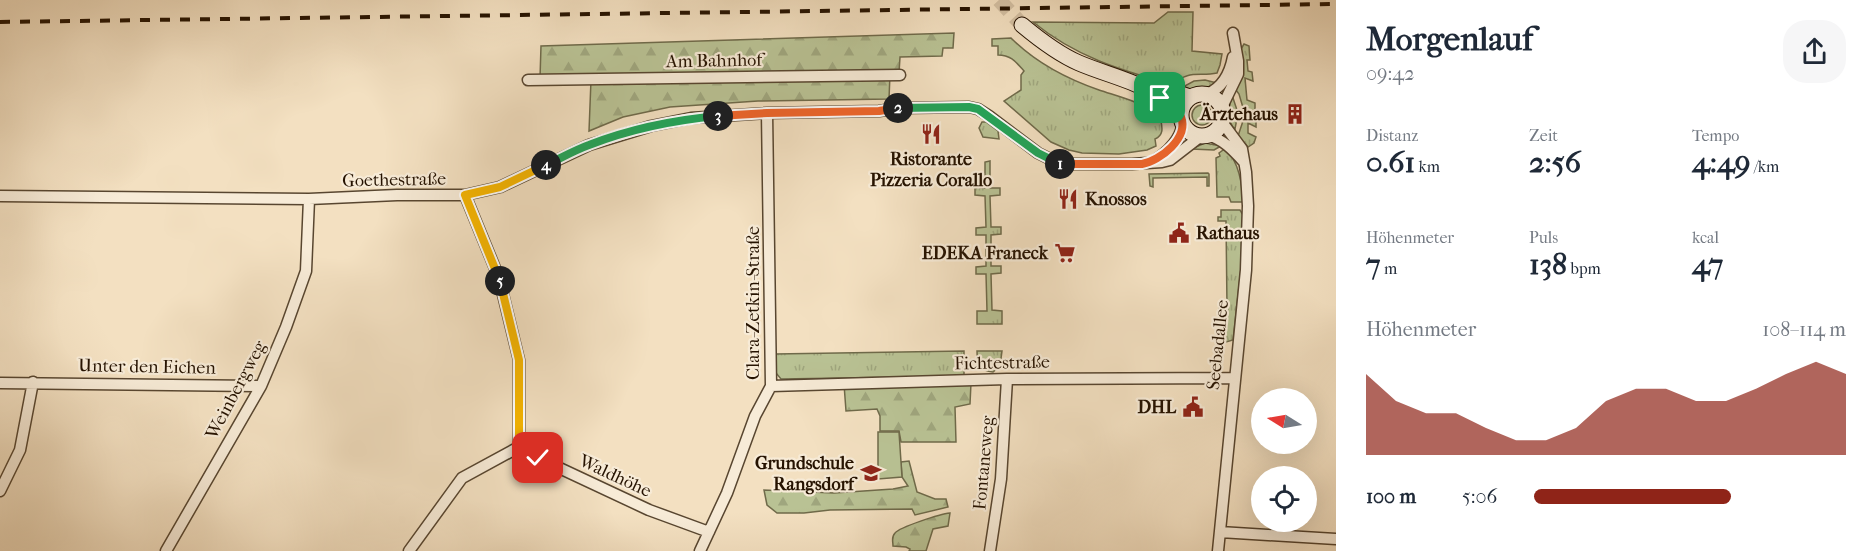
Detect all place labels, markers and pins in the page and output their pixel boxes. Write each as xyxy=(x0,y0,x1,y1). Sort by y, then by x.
pin xyxy=(1134,72,1185,123)
pin: 2 xyxy=(883,93,913,123)
pin: 3 xyxy=(703,101,733,131)
place label: Ärztehaus xyxy=(1199,102,1278,125)
building icon: Ärztehaus xyxy=(1283,102,1307,126)
restaurant icon: Ristorante Pizzeria Corallo xyxy=(919,122,943,146)
place label: Ristorante Pizzeria Corallo xyxy=(870,149,992,191)
pin: 1 xyxy=(1045,149,1075,179)
pin: 4 xyxy=(531,150,561,180)
restaurant icon: Knossos xyxy=(1056,187,1080,211)
place label: Knossos xyxy=(1085,189,1147,210)
public building icon: Rathaus xyxy=(1167,221,1191,245)
place label: Rathaus xyxy=(1196,223,1260,244)
supermarket icon: EDEKA Franeck xyxy=(1053,241,1077,265)
place label: EDEKA Franeck xyxy=(922,243,1049,264)
pin: 5 xyxy=(485,266,515,296)
public building icon: DHL xyxy=(1181,395,1205,419)
place label: DHL xyxy=(1137,397,1177,418)
pin xyxy=(512,432,563,483)
place label: Grundschule Rangsdorf xyxy=(755,453,858,495)
school or university icon: Grundschule Rangsdorf xyxy=(859,461,883,485)

